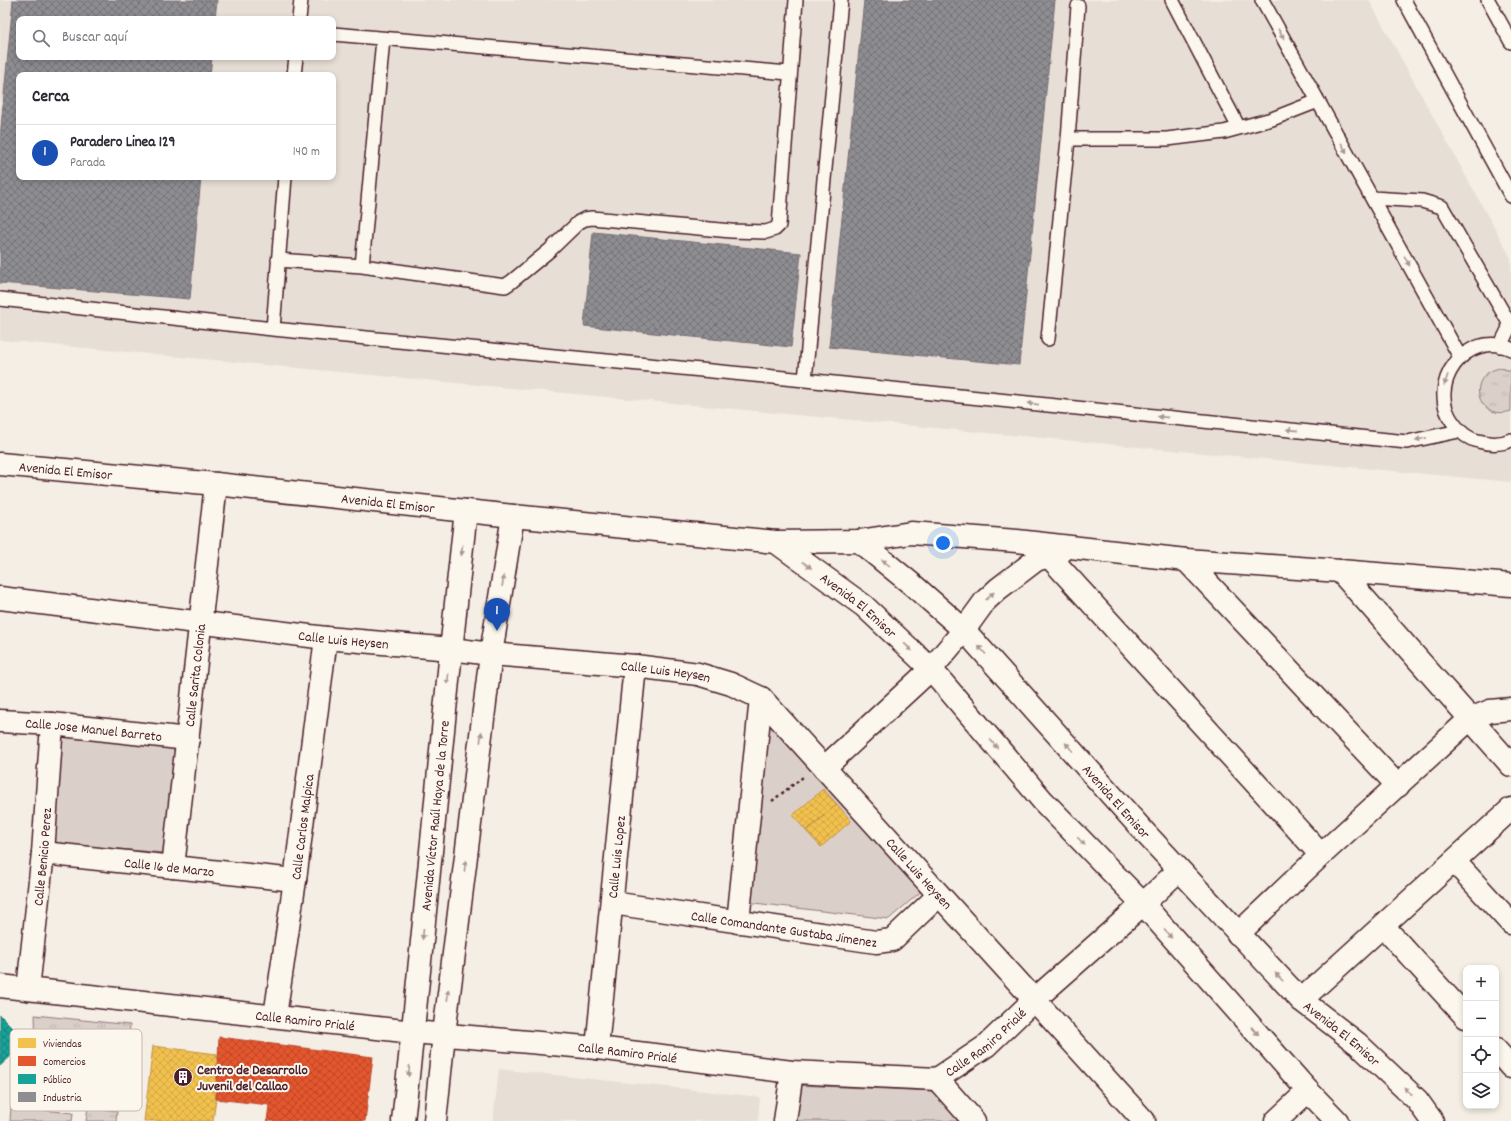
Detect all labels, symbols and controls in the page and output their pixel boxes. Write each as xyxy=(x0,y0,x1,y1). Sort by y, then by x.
search box xyxy=(16,16,336,60)
icon: search xyxy=(30,27,52,49)
text: Buscar aquí xyxy=(62,27,127,49)
one-way arrow xyxy=(1277,28,1284,40)
text: Cerca xyxy=(32,86,69,110)
text: Paradero Linea 129 xyxy=(70,132,175,154)
one-way arrow xyxy=(1341,142,1347,153)
text: 1 xyxy=(44,143,46,162)
text: 140 m xyxy=(293,143,320,162)
text: Parada xyxy=(70,154,105,173)
one-way arrow xyxy=(1404,255,1411,267)
one-way arrow xyxy=(1443,374,1449,386)
one-way arrow xyxy=(1027,400,1039,407)
one-way arrow xyxy=(1157,414,1169,420)
one-way arrow xyxy=(1286,427,1298,433)
one-way arrow xyxy=(1415,436,1427,442)
street label: Avenida El Emisor xyxy=(18,458,114,486)
street label: Avenida El Emisor xyxy=(340,490,436,520)
your location xyxy=(933,533,953,553)
one-way arrow xyxy=(458,544,465,556)
one-way arrow xyxy=(881,559,891,568)
one-way arrow xyxy=(802,561,813,569)
street label: Avenida El Emisor xyxy=(815,569,901,644)
one-way arrow xyxy=(500,575,506,587)
one-way arrow xyxy=(985,591,995,601)
pin: 1 xyxy=(484,598,510,631)
street label: Calle Sarita Colonia xyxy=(181,623,212,728)
street label: Calle Luis Heysen xyxy=(297,627,389,655)
one-way arrow xyxy=(903,642,913,652)
one-way arrow xyxy=(978,646,987,655)
street label: Calle Luis Heysen xyxy=(620,657,713,689)
one-way arrow xyxy=(444,673,451,685)
street label: Calle Jose Manuel Barreto xyxy=(25,714,163,748)
street label: Avenida Víctor Raúl Haya de la Torre xyxy=(417,720,456,912)
one-way arrow xyxy=(478,731,484,743)
one-way arrow xyxy=(990,739,999,749)
one-way arrow xyxy=(1064,742,1073,753)
street label: Avenida El Emisor xyxy=(1077,761,1154,845)
street label: Calle Carlos Malpica xyxy=(287,773,321,881)
street label: Calle Benicio Perez xyxy=(29,807,58,907)
street label: Calle Luis Lopez xyxy=(604,814,632,899)
street label: Calle Luis Heysen xyxy=(880,834,956,915)
one-way arrow xyxy=(1076,836,1086,846)
street label: Calle 16 de Marzo xyxy=(123,854,215,883)
one-way arrow xyxy=(461,860,468,872)
street label: Calle Comandante Gustaba Jimenez xyxy=(690,907,879,954)
one-way arrow xyxy=(420,928,426,940)
one-way arrow xyxy=(1164,928,1173,939)
map controls xyxy=(1463,965,1499,1109)
button: + xyxy=(1463,965,1499,1001)
one-way arrow xyxy=(1274,972,1284,982)
one-way arrow xyxy=(445,989,452,1001)
street label: Avenida El Emisor xyxy=(1298,997,1384,1072)
button: − xyxy=(1463,1001,1499,1037)
street label: Calle Ramiro Prialé xyxy=(942,1004,1032,1083)
street label: Calle Ramiro Prialé xyxy=(254,1007,356,1037)
one-way arrow xyxy=(1250,1026,1259,1036)
legend xyxy=(10,1029,142,1111)
text: Viviendas xyxy=(43,1037,82,1053)
button: locate xyxy=(1463,1037,1499,1073)
street label: Calle Ramiro Prialé xyxy=(577,1038,678,1070)
text: Comercios xyxy=(43,1055,86,1071)
place label: Centro de Desarrollo Juvenil del Callao xyxy=(197,1061,308,1097)
one-way arrow xyxy=(406,1065,412,1077)
building icon: Centro de Desarrollo Juvenil del Callao xyxy=(172,1066,194,1088)
text: Público xyxy=(43,1073,72,1089)
button: layers xyxy=(1463,1073,1499,1109)
one-way arrow xyxy=(1403,1087,1412,1096)
text: Industria xyxy=(43,1091,82,1107)

